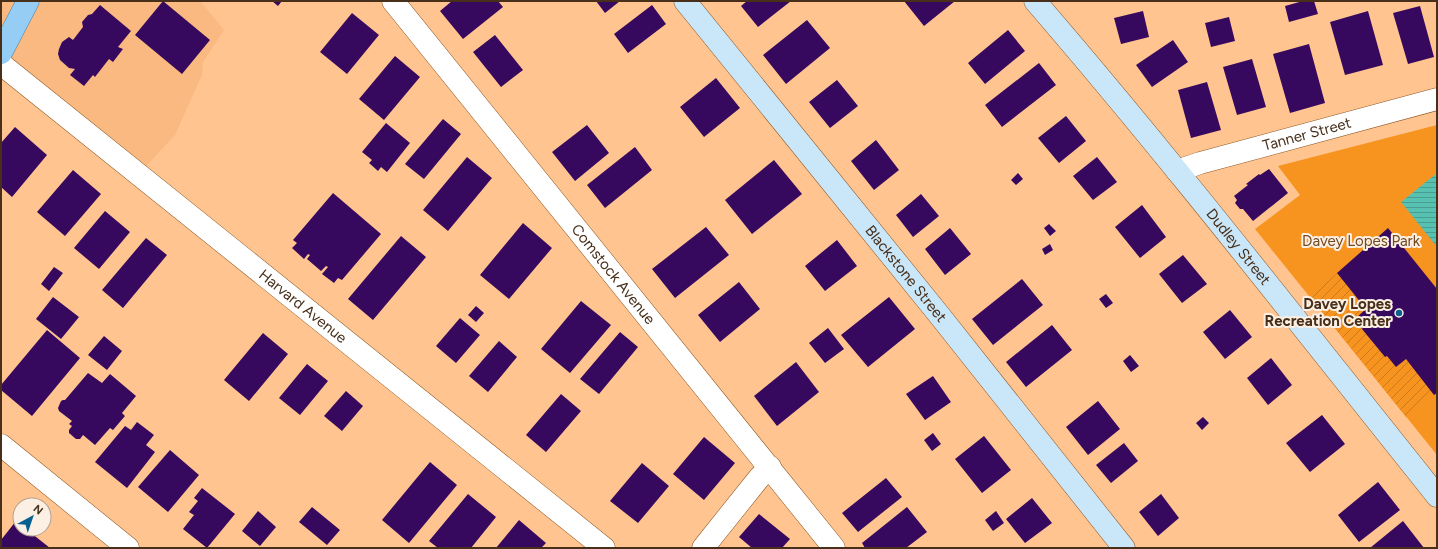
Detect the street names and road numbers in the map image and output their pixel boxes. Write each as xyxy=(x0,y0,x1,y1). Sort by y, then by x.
street label: Tanner Street xyxy=(1261,114,1353,155)
street label: Dudley Street xyxy=(1202,205,1274,289)
street label: Comstock Avenue xyxy=(568,221,659,328)
street label: Blackstone Street xyxy=(861,222,951,326)
street label: Harvard Avenue xyxy=(255,266,350,347)

